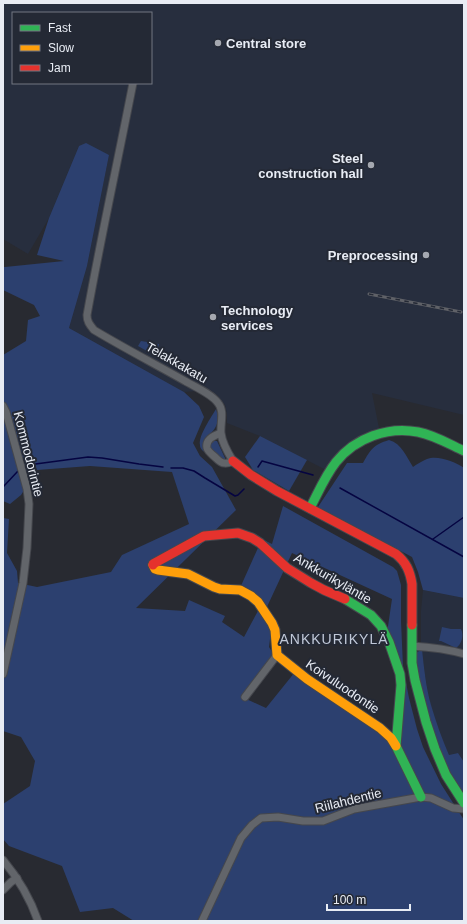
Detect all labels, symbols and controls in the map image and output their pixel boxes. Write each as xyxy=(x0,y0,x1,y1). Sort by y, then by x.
legend xyxy=(12,12,152,84)
text: Fast xyxy=(48,21,72,35)
place label: Central store xyxy=(226,36,306,51)
marker: Central store xyxy=(213,38,223,48)
text: Slow xyxy=(48,41,74,55)
text: Jam xyxy=(48,61,71,75)
place label: Steel construction hall xyxy=(258,151,363,181)
marker: Steel construction hall xyxy=(366,160,376,170)
place label: Preprocessing xyxy=(328,248,418,263)
marker: Preprocessing xyxy=(421,250,431,260)
place label: Technology services xyxy=(221,303,294,333)
marker: Technology services xyxy=(208,312,218,322)
street label: Telakkakatu xyxy=(143,339,210,386)
street label: Kommodorintie xyxy=(11,410,46,498)
street label: Ankkurikyläntie xyxy=(291,550,374,607)
district label: ANKKURIKYLÄ xyxy=(279,631,389,647)
street label: Koivuluodontie xyxy=(303,656,382,716)
street label: Riilahdentie xyxy=(313,785,383,816)
scale bar xyxy=(327,886,410,912)
text: 100 m xyxy=(333,893,366,907)

